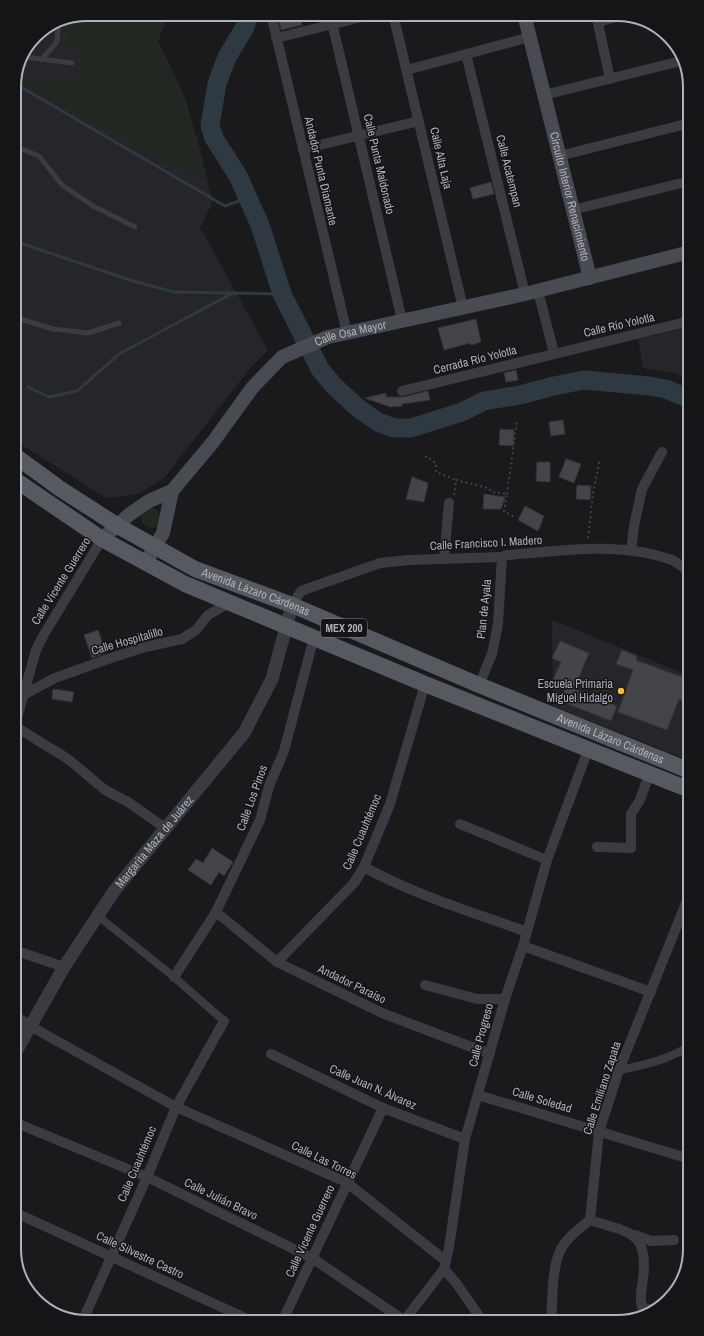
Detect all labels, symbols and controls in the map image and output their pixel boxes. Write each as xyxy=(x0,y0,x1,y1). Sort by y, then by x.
street label: Calle Punta Maldonado xyxy=(360,112,398,216)
street label: Andador Punta Diamante xyxy=(300,114,341,227)
street label: Calle Alta Laja xyxy=(426,126,456,191)
street label: Circuito Interior Renacimiento xyxy=(546,130,593,263)
street label: Calle Acatempan xyxy=(492,133,526,209)
street label: Calle Río Yolotla xyxy=(582,309,657,341)
street label: Calle Osa Mayor xyxy=(312,316,388,350)
street label: Cerrada Río Yolotla xyxy=(432,342,519,378)
street label: Calle Francisco I. Madero xyxy=(429,532,543,554)
street label: Calle Vicente Guerrero xyxy=(28,534,94,628)
street label: Avenida Lázaro Cárdenas xyxy=(198,564,312,620)
street label: Plan de Ayala xyxy=(473,578,495,640)
road number: MEX 200 xyxy=(321,619,367,637)
street label: Calle Hospitalillo xyxy=(89,623,165,659)
place label: Escuela Primaria Miguel Hidalgo xyxy=(538,676,614,706)
marker: Escuela Primaria Miguel Hidalgo xyxy=(616,686,626,696)
street label: Avenida Lázaro Cárdenas xyxy=(554,709,667,768)
street label: Calle Los Pinos xyxy=(233,763,271,833)
street label: Margarita Maza de Juárez xyxy=(112,792,197,891)
street label: Calle Cuauhtémoc xyxy=(339,792,385,872)
street label: Andador Paraíso xyxy=(314,960,389,1007)
street label: Calle Progreso xyxy=(465,1001,497,1069)
street label: Calle Emiliano Zapata xyxy=(579,1039,625,1137)
street label: Calle Juan N. Álvarez xyxy=(327,1061,419,1113)
street label: Calle Soledad xyxy=(510,1083,574,1117)
street label: Calle Cuauhtémoc xyxy=(114,1124,160,1204)
street label: Calle Las Torres xyxy=(289,1137,359,1183)
street label: Calle Julián Bravo xyxy=(182,1174,260,1224)
street label: Calle Vicente Guerrero xyxy=(282,1182,338,1280)
street label: Calle Silvestre Castro xyxy=(93,1228,187,1282)

